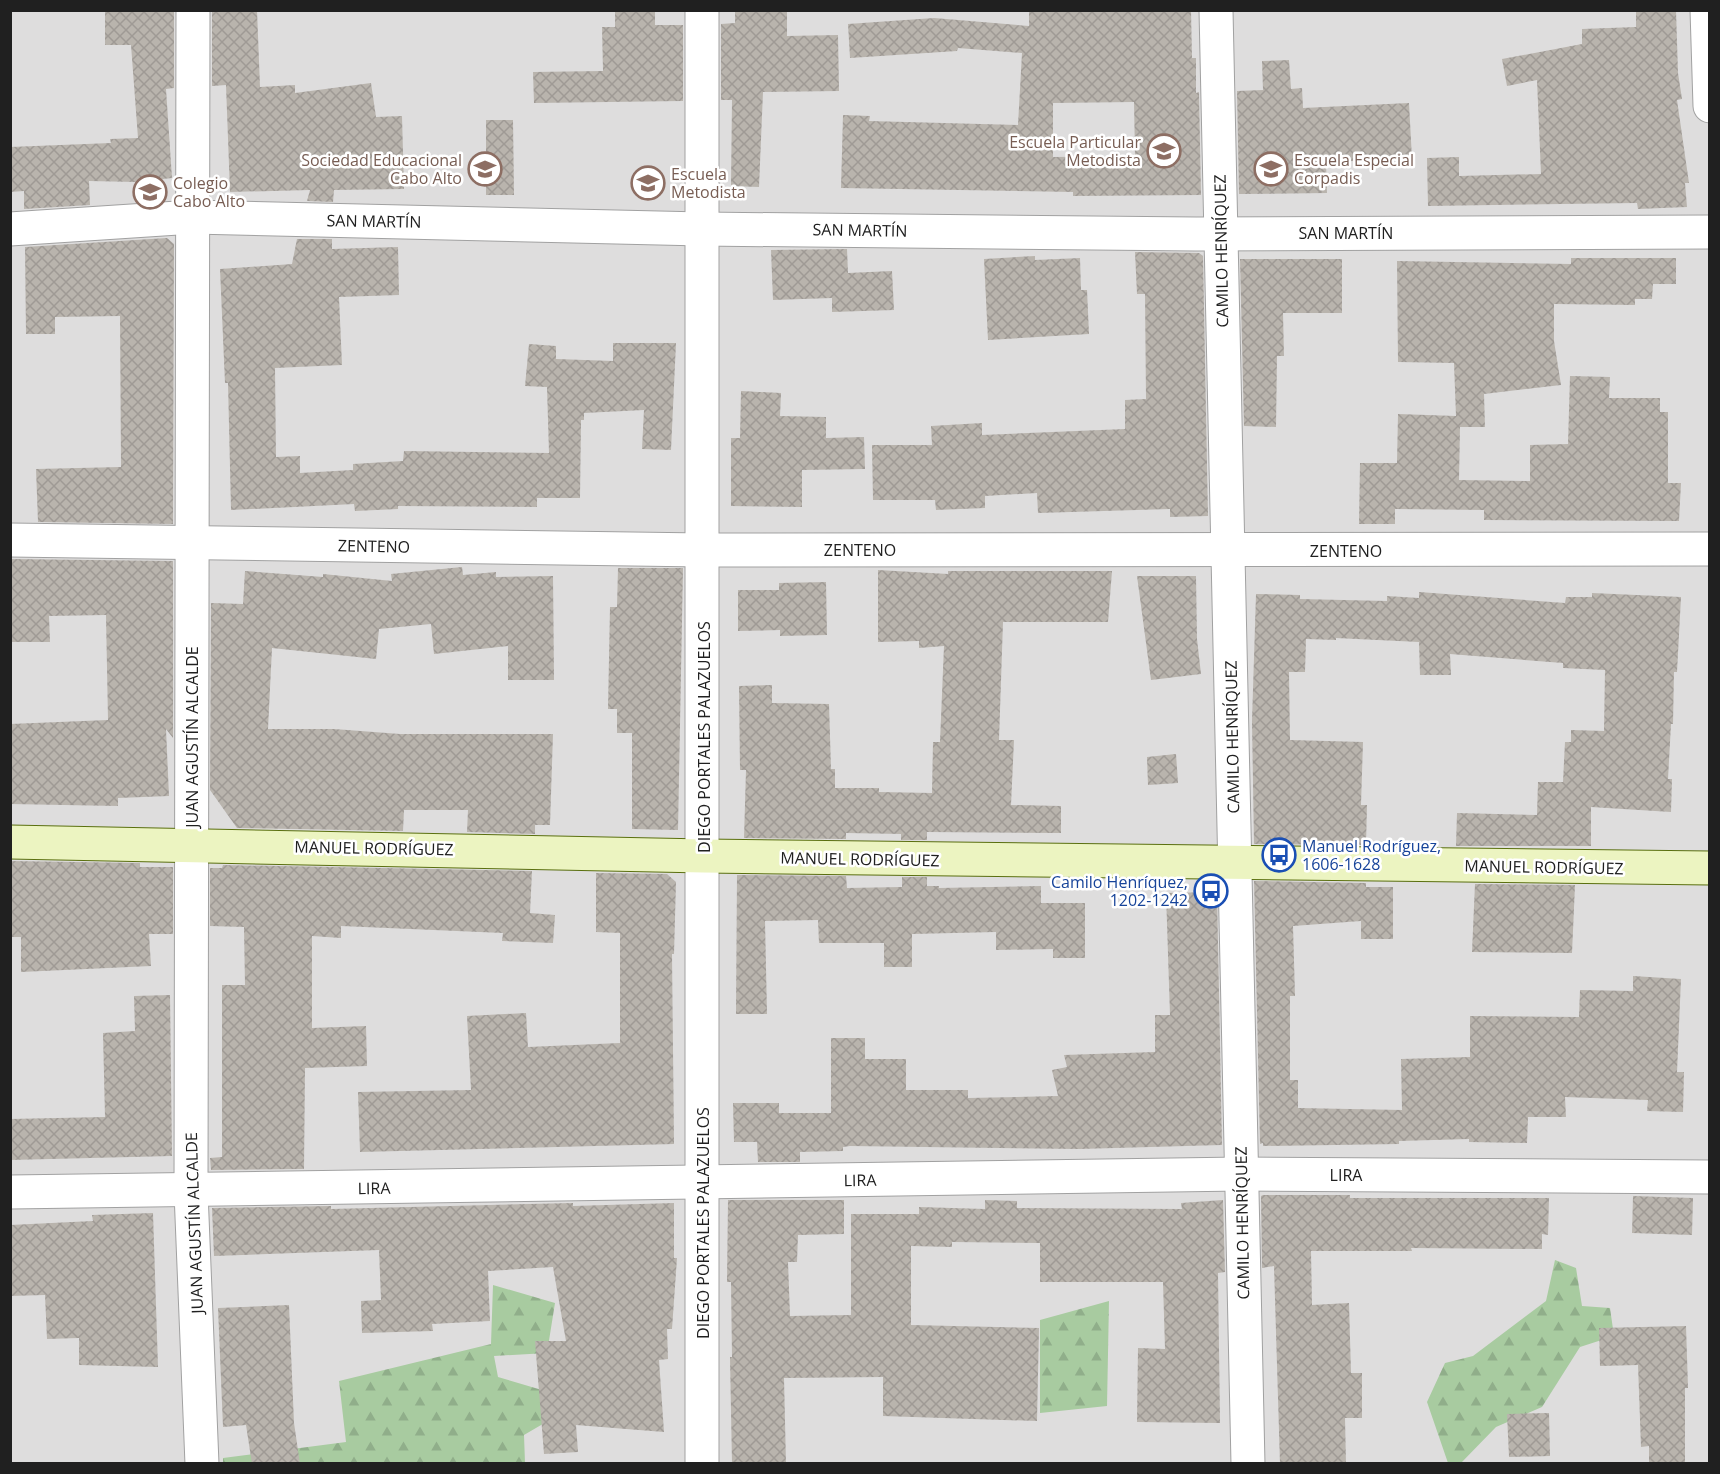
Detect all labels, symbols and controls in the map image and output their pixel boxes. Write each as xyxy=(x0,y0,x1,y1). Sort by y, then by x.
place label: Escuela Particular Metodista xyxy=(1009,131,1141,171)
school or university icon: Escuela Particular Metodista xyxy=(1146,133,1182,169)
place label: Sociedad Educacional Cabo Alto xyxy=(301,149,462,189)
place label: Escuela Especial Corpadis xyxy=(1294,149,1414,189)
school or university icon: Sociedad Educacional Cabo Alto xyxy=(467,151,503,187)
school or university icon: Escuela Especial Corpadis xyxy=(1253,151,1289,187)
place label: Escuela Metodista xyxy=(671,163,746,203)
school or university icon: Escuela Metodista xyxy=(630,165,666,201)
place label: Colegio Cabo Alto xyxy=(173,172,245,212)
school or university icon: Colegio Cabo Alto xyxy=(132,174,168,210)
street label: CAMILO HENRÍQUEZ xyxy=(1209,174,1233,328)
street label: SAN MARTÍN xyxy=(326,209,422,233)
street label: SAN MARTÍN xyxy=(812,218,908,242)
street label: SAN MARTÍN xyxy=(1299,222,1393,244)
street label: ZENTENO xyxy=(338,534,410,558)
street label: ZENTENO xyxy=(824,539,896,561)
street label: ZENTENO xyxy=(1310,540,1382,562)
street label: DIEGO PORTALES PALAZUELOS xyxy=(693,621,715,853)
street label: JUAN AGUSTÍN ALCALDE xyxy=(181,646,203,830)
street label: CAMILO HENRÍQUEZ xyxy=(1220,660,1244,814)
place label: Manuel Rodríguez, 1606-1628 xyxy=(1302,835,1441,875)
street label: MANUEL RODRÍGUEZ xyxy=(294,836,454,860)
bus stop icon: Manuel Rodríguez, 1606-1628 xyxy=(1261,837,1297,873)
street label: MANUEL RODRÍGUEZ xyxy=(780,847,940,871)
street label: MANUEL RODRÍGUEZ xyxy=(1464,855,1624,879)
place label: Camilo Henríquez, 1202-1242 xyxy=(1051,871,1188,911)
bus stop icon: Camilo Henríquez, 1202-1242 xyxy=(1193,873,1229,909)
street label: DIEGO PORTALES PALAZUELOS xyxy=(692,1107,714,1339)
street label: JUAN AGUSTÍN ALCALDE xyxy=(180,1132,208,1316)
street label: CAMILO HENRÍQUEZ xyxy=(1230,1146,1254,1300)
street label: LIRA xyxy=(1330,1164,1363,1186)
street label: LIRA xyxy=(843,1169,877,1191)
street label: LIRA xyxy=(357,1177,391,1199)

